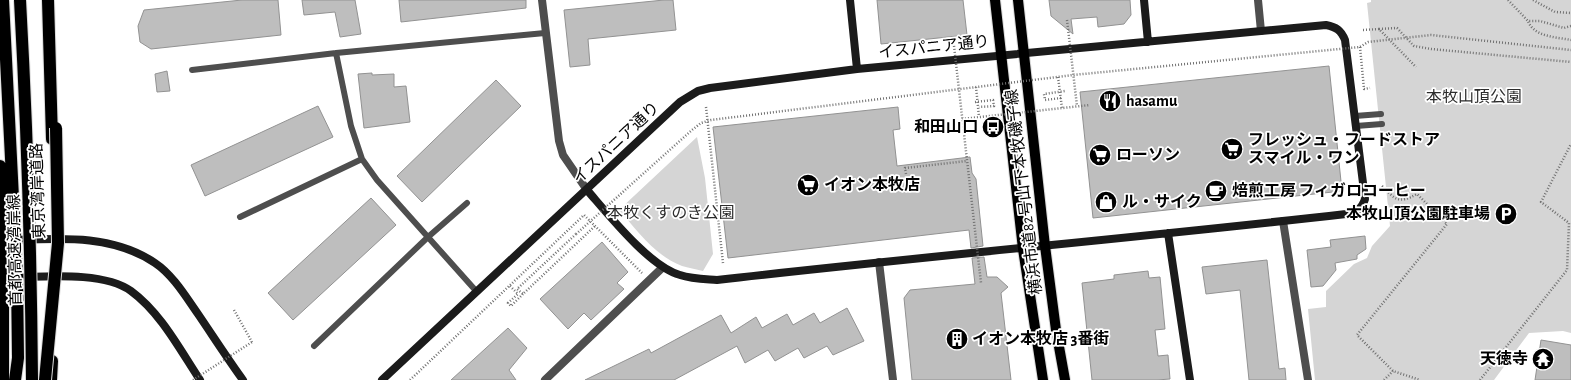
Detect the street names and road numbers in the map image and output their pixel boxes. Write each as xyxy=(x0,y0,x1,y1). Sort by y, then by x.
street label: イスパニア通り xyxy=(878,32,990,61)
street label: 横浜市道82号山下本牧磯子線 xyxy=(1002,88,1045,296)
street label: イスパニア通り xyxy=(569,98,662,187)
street label: 東京湾岸道路 xyxy=(27,143,48,239)
street label: 首都高速湾岸線 xyxy=(5,194,24,306)

